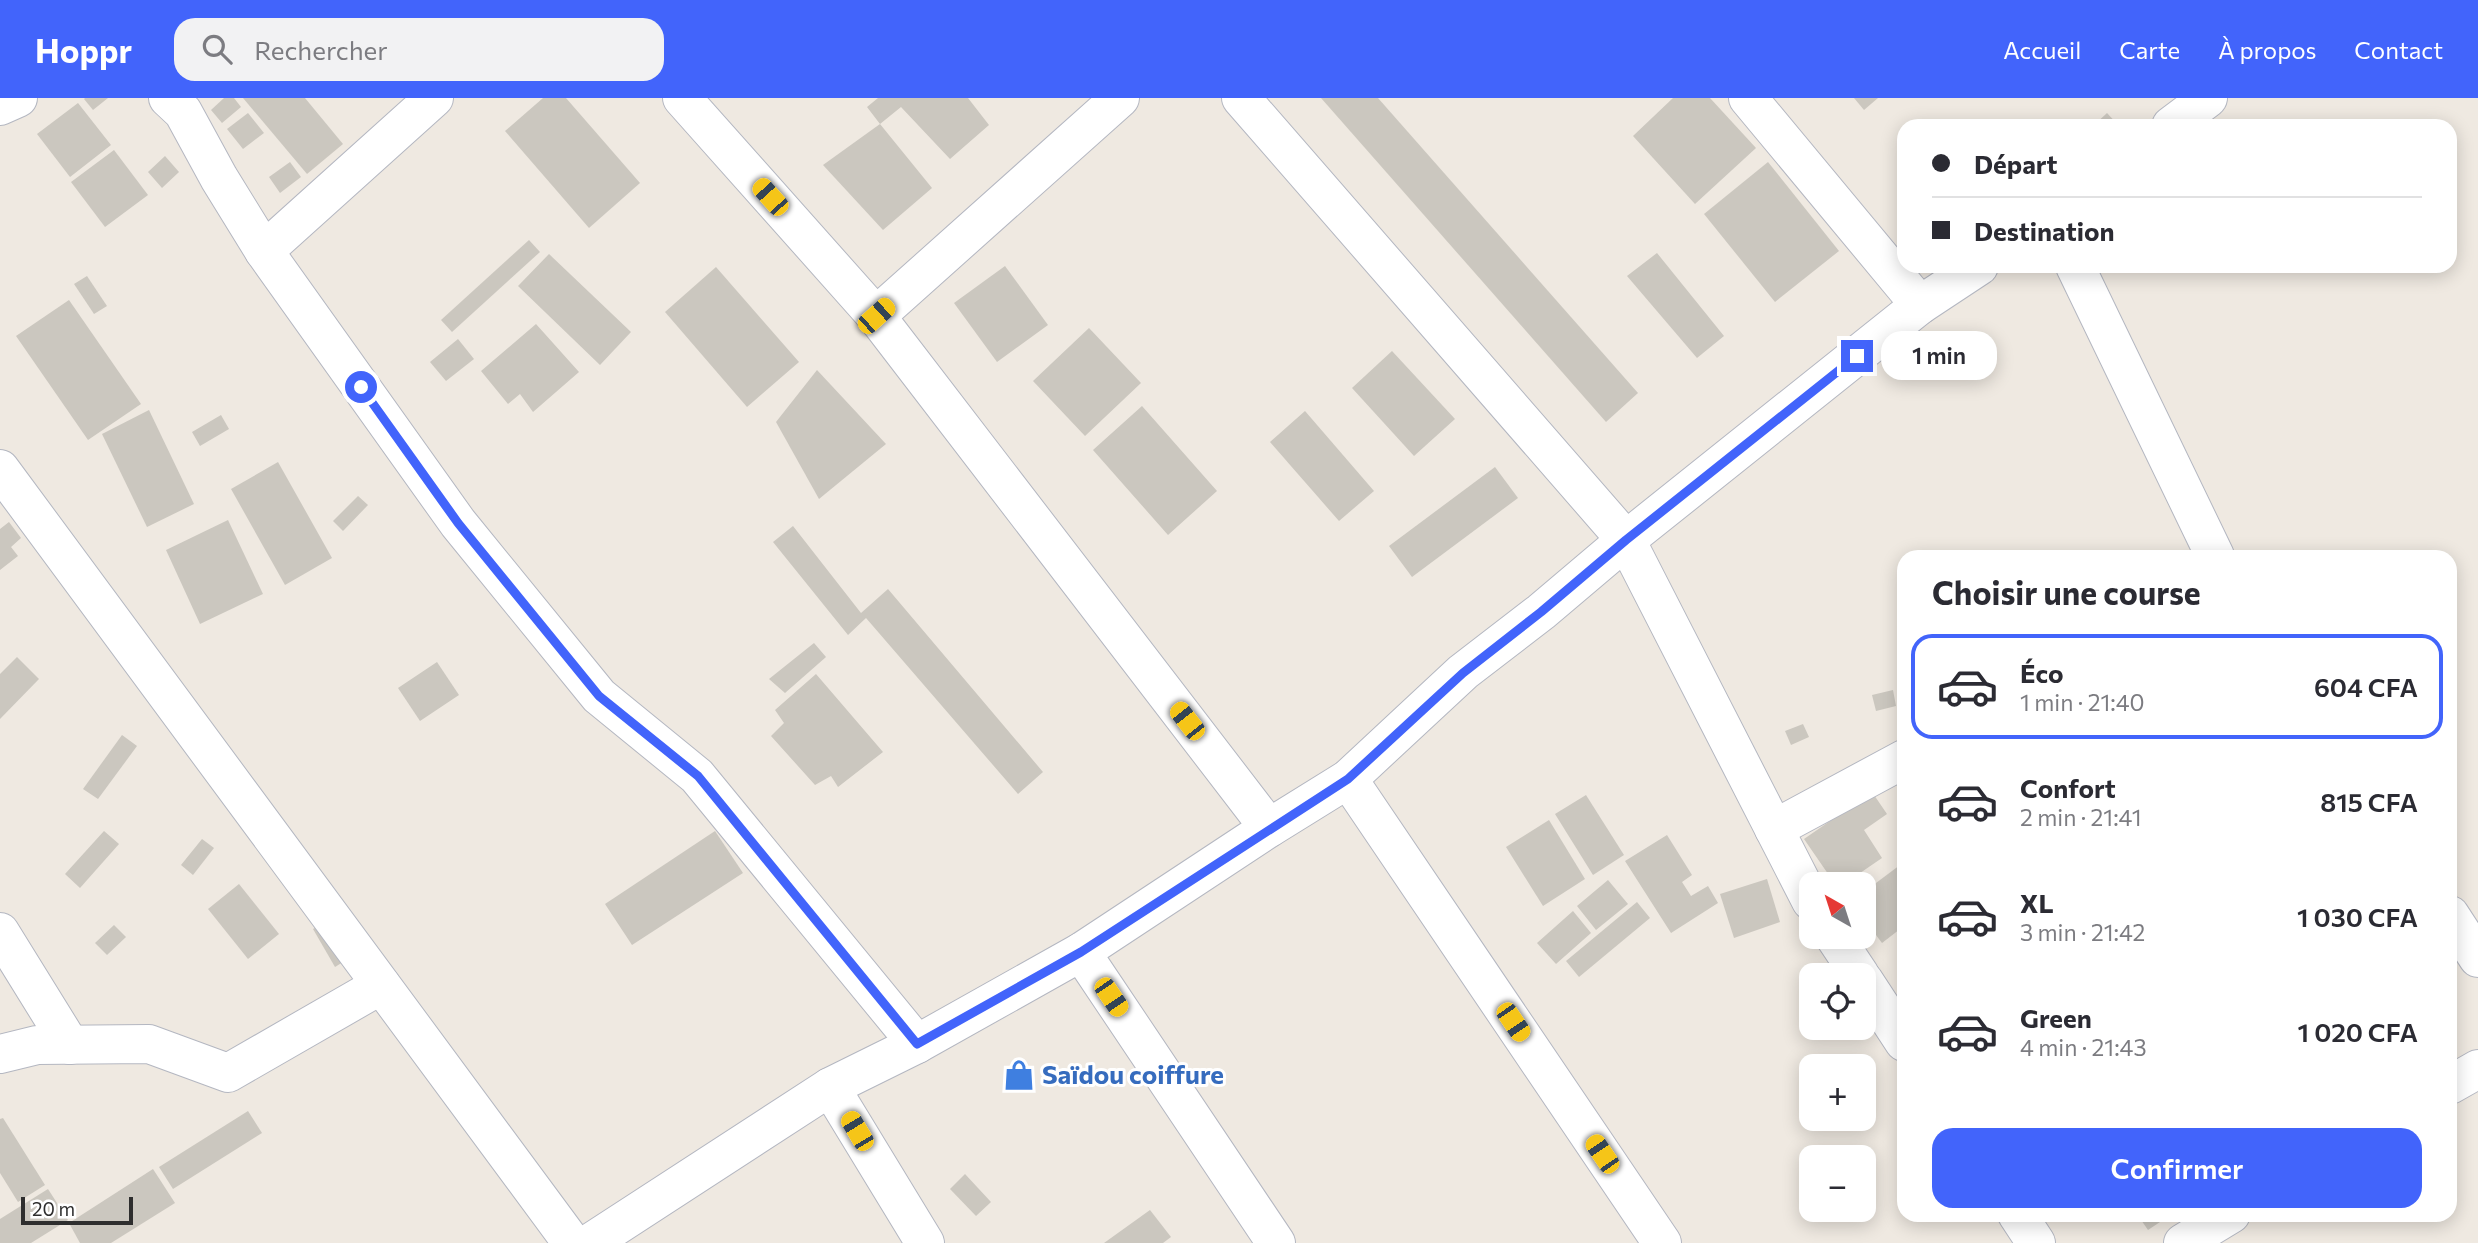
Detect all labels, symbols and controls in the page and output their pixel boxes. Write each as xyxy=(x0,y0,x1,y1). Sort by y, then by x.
search box xyxy=(174,18,664,81)
text: Hoppr xyxy=(35,29,132,70)
icon: search xyxy=(198,30,236,68)
text: Rechercher xyxy=(254,34,388,65)
text: Accueil xyxy=(2003,35,2081,64)
text: Carte xyxy=(2119,35,2180,64)
text: À propos xyxy=(2218,35,2316,64)
text: Contact xyxy=(2354,35,2443,64)
text: Départ xyxy=(1974,148,2058,179)
car xyxy=(749,174,792,220)
text: Destination xyxy=(1974,215,2115,246)
car xyxy=(854,294,899,338)
callout: 1 min xyxy=(1882,331,1997,380)
route end xyxy=(1841,340,1873,372)
text: 1 min xyxy=(1912,341,1966,369)
route start xyxy=(345,371,377,403)
text: Choisir une course xyxy=(1932,572,2201,612)
icon: car xyxy=(1936,655,1999,718)
text: Éco xyxy=(2020,657,2064,688)
text: 604 CFA xyxy=(2314,671,2418,702)
text: 1 min · 21:40 xyxy=(2020,688,2144,716)
car xyxy=(1166,698,1209,744)
icon: car xyxy=(1936,770,1999,833)
text: Confort xyxy=(2020,772,2116,803)
text: 815 CFA xyxy=(2320,786,2418,817)
text: 2 min · 21:41 xyxy=(2020,803,2142,831)
north arrow xyxy=(1799,872,1876,948)
map controls xyxy=(1799,872,1876,1222)
icon: car xyxy=(1936,885,1999,948)
text: XL xyxy=(2020,887,2054,918)
text: 1 030 CFA xyxy=(2297,901,2418,932)
text: 3 min · 21:42 xyxy=(2020,918,2145,946)
button: locate xyxy=(1799,963,1876,1040)
car xyxy=(1091,974,1132,1020)
car xyxy=(1493,999,1534,1045)
icon: car xyxy=(1936,1000,1999,1063)
text: Green xyxy=(2020,1002,2092,1033)
text: 1 020 CFA xyxy=(2298,1016,2418,1047)
text: 4 min · 21:43 xyxy=(2020,1033,2147,1061)
button: + xyxy=(1799,1054,1876,1131)
shop icon: Saïdou coiffure xyxy=(1002,1058,1036,1092)
place label: Saïdou coiffure xyxy=(1042,1058,1224,1089)
car xyxy=(838,1108,877,1154)
button: Confirmer xyxy=(1932,1128,2422,1208)
car xyxy=(1582,1131,1623,1177)
button: − xyxy=(1799,1145,1876,1222)
scale bar xyxy=(21,1194,133,1226)
text: 20 m xyxy=(32,1197,75,1220)

